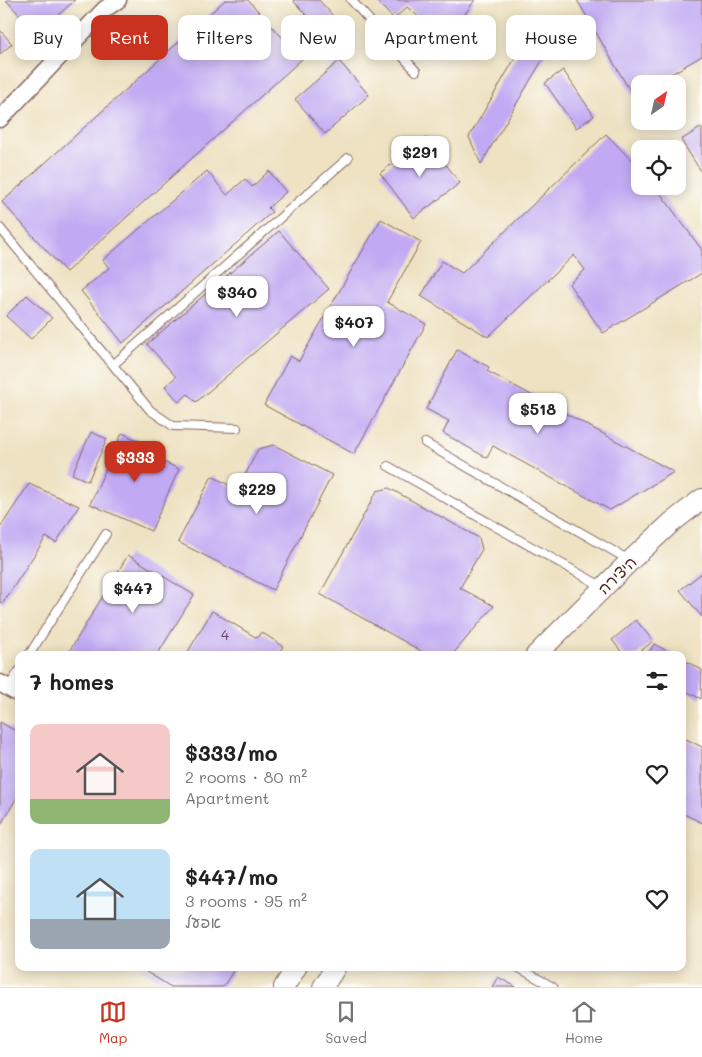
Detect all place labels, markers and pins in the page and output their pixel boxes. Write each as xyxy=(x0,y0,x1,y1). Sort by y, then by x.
pin: $291 xyxy=(390,136,450,178)
pin: $340 xyxy=(207,276,267,318)
pin: $407 xyxy=(324,306,384,348)
pin: $518 xyxy=(508,392,568,435)
pin: $333 xyxy=(105,440,165,483)
pin: $229 xyxy=(227,472,287,515)
pin: $447 xyxy=(103,572,163,614)

